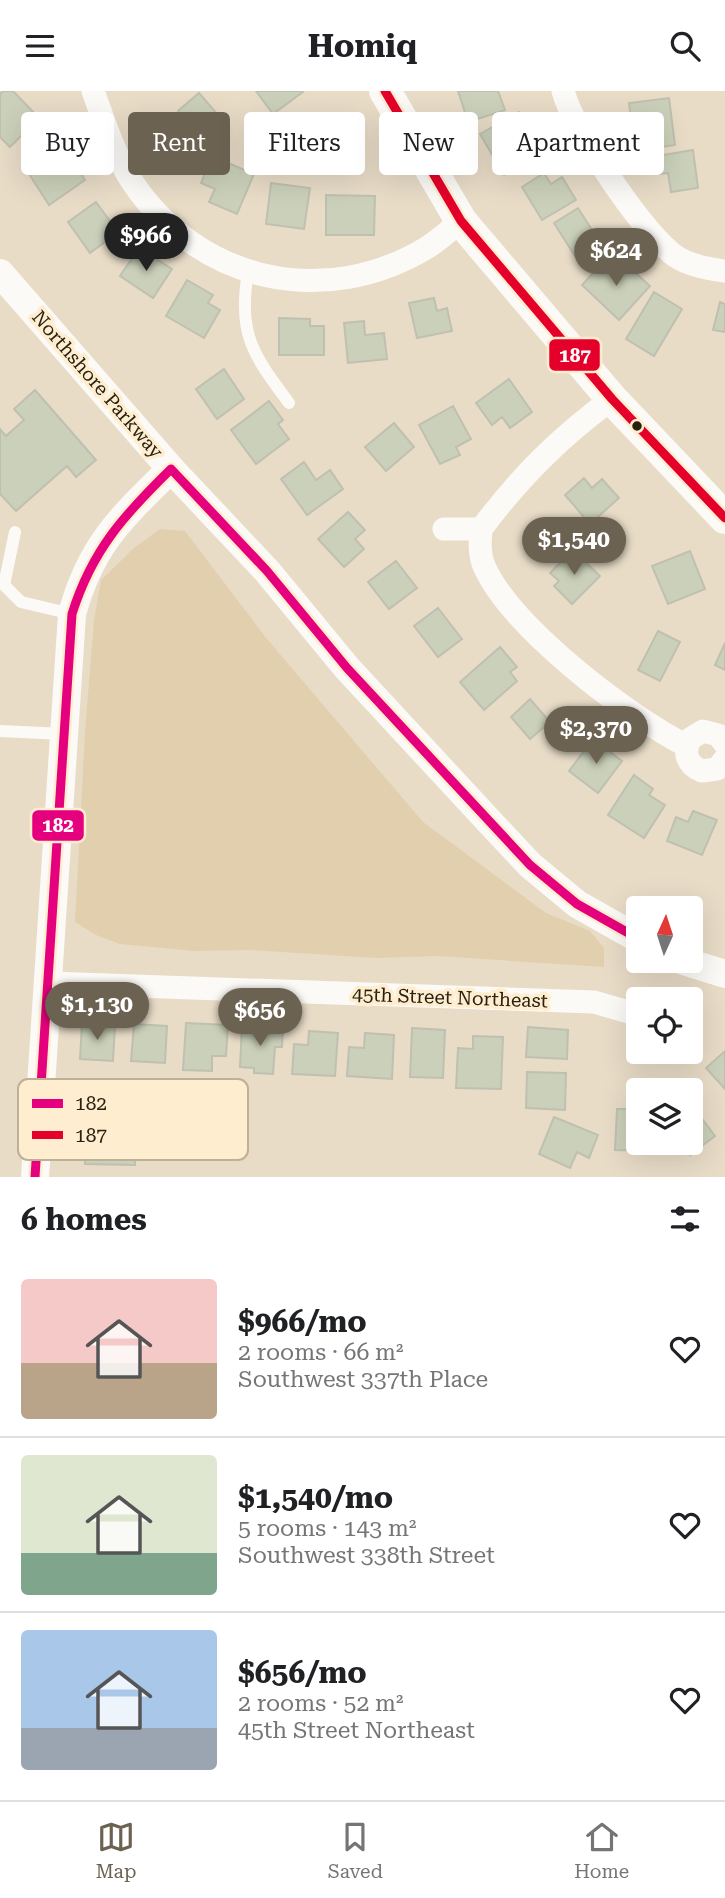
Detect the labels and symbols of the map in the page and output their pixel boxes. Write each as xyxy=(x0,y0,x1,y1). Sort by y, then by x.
pin: $966 xyxy=(105,213,187,273)
pin: $624 xyxy=(575,229,657,288)
street label: Northshore Parkway xyxy=(27,306,169,463)
line badge: 187 xyxy=(548,338,601,372)
text: 187 xyxy=(559,344,591,367)
unlabelled marker xyxy=(630,419,644,433)
pin: $1,540 xyxy=(517,517,631,577)
pin: $2,370 xyxy=(539,707,653,766)
line badge: 182 xyxy=(31,809,85,842)
text: 182 xyxy=(42,814,74,837)
north arrow xyxy=(626,896,704,973)
pin: $1,130 xyxy=(40,983,154,1042)
street label: 45th Street Northeast xyxy=(352,983,548,1012)
pin: $656 xyxy=(219,989,301,1048)
legend xyxy=(18,1079,248,1160)
text: 182 xyxy=(75,1092,107,1115)
text: 187 xyxy=(75,1124,107,1147)

